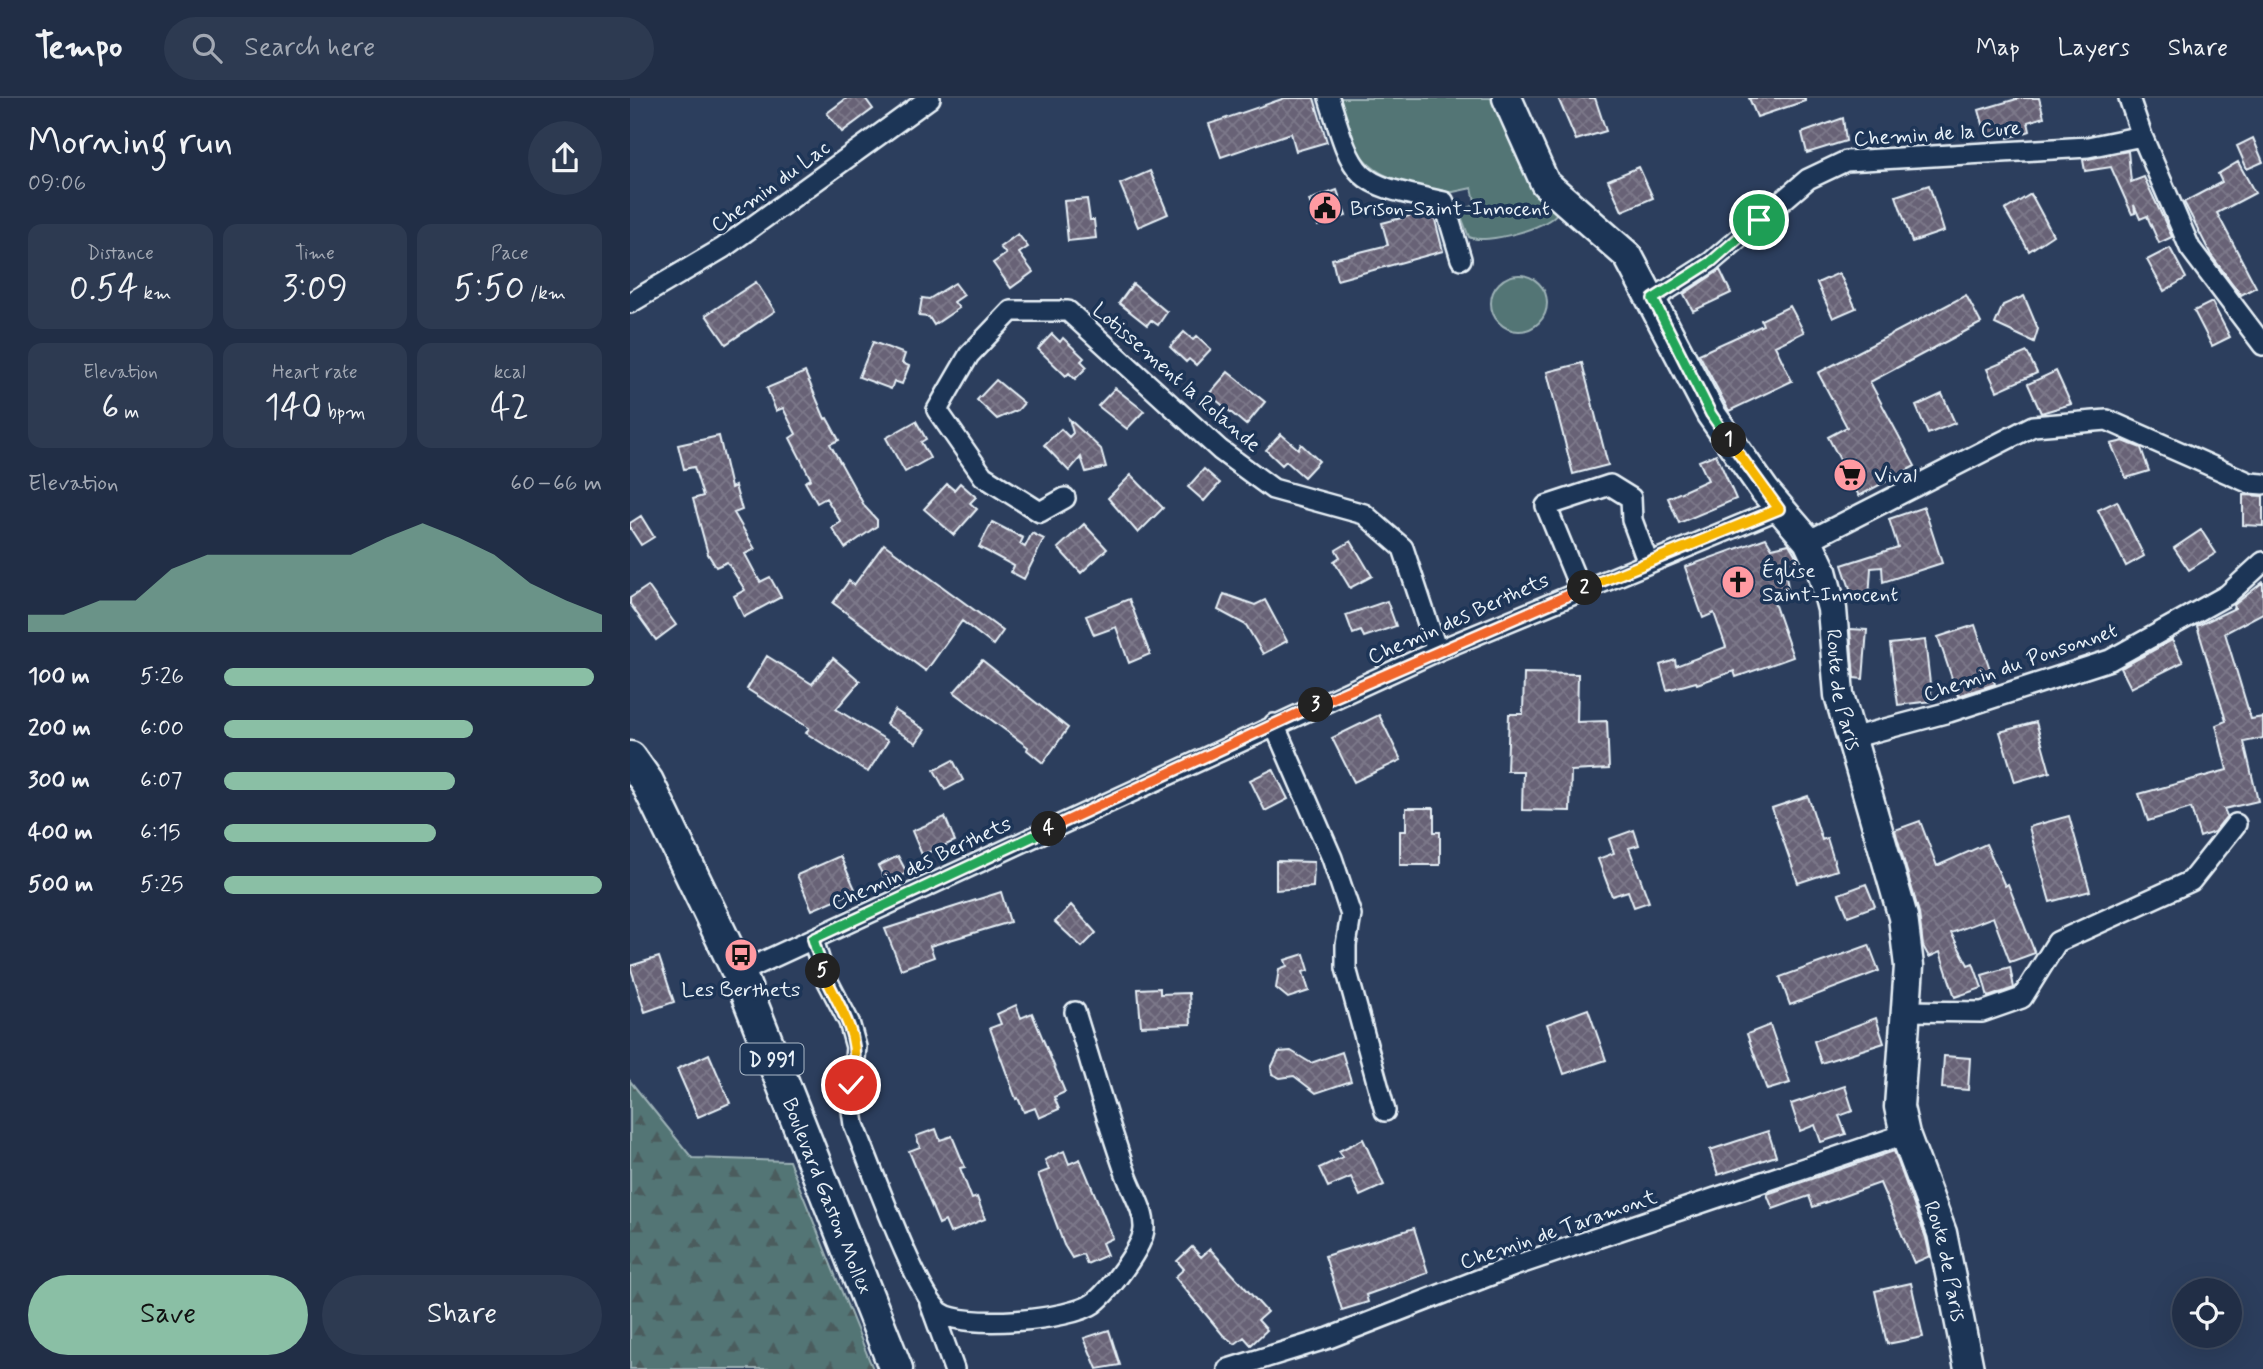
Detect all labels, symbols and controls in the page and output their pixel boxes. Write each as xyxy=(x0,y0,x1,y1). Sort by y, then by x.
search box xyxy=(164,17,654,80)
text: Tempo xyxy=(35,26,122,70)
icon: search xyxy=(188,29,226,67)
text: Search here xyxy=(244,31,375,65)
text: Map xyxy=(1976,33,2020,64)
text: Layers xyxy=(2058,33,2130,64)
text: Share xyxy=(2168,33,2228,64)
street label: Chemin de la Cure xyxy=(1853,114,2022,154)
text: Morning run xyxy=(28,118,233,167)
button: share xyxy=(528,121,602,195)
street label: Chemin du Lac xyxy=(705,134,836,240)
text: 09:06 xyxy=(28,169,86,199)
public building icon: Brison-Saint-Innocent xyxy=(1306,189,1344,227)
pin xyxy=(1729,190,1789,250)
place label: Brison-Saint-Innocent xyxy=(1350,195,1550,223)
icon: arrive xyxy=(1740,201,1778,239)
text: Distance xyxy=(87,241,154,266)
text: Time xyxy=(295,241,335,266)
text: Pace xyxy=(491,241,529,266)
text: 0.54 xyxy=(69,266,138,312)
text: 3:09 xyxy=(282,266,348,312)
text: 5:50 xyxy=(453,266,525,312)
text: km xyxy=(138,281,171,306)
text: /km xyxy=(525,281,566,306)
street label: Lotissement la Rolande xyxy=(1086,297,1267,459)
text: Elevation xyxy=(83,360,158,385)
text: Heart rate xyxy=(272,360,358,385)
text: kcal xyxy=(494,360,526,385)
text: 6 xyxy=(101,385,119,431)
text: 140 xyxy=(264,385,322,431)
text: 42 xyxy=(490,385,529,431)
text: m xyxy=(119,400,139,425)
text: bpm xyxy=(322,400,366,425)
pin: 1 xyxy=(1712,422,1746,458)
text: 1 xyxy=(1724,427,1733,452)
supermarket icon: Vival xyxy=(1831,456,1869,494)
place label: Vival xyxy=(1874,462,1917,490)
text: Elevation xyxy=(28,469,119,499)
text: 60–66 m xyxy=(510,469,602,499)
place label: Église Saint-Innocent xyxy=(1762,557,1898,609)
church icon: Église Saint-Innocent xyxy=(1719,563,1757,601)
street label: Chemin des Berthets xyxy=(1363,566,1554,672)
pin: 2 xyxy=(1567,570,1602,606)
text: 2 xyxy=(1580,575,1589,600)
street label: Chemin du Ponsonnet xyxy=(1920,617,2121,709)
street label: Route de Paris xyxy=(1819,628,1867,754)
text: 100 m xyxy=(28,662,90,692)
text: 5:26 xyxy=(140,662,184,692)
pin: 3 xyxy=(1298,688,1334,722)
text: 3 xyxy=(1311,692,1320,717)
text: 200 m xyxy=(28,714,91,744)
text: 6:00 xyxy=(140,714,184,744)
text: 300 m xyxy=(28,766,90,796)
text: 6:07 xyxy=(140,766,182,796)
street label: Chemin des Berthets xyxy=(827,810,1016,918)
pin: 4 xyxy=(1032,812,1066,846)
text: 4 xyxy=(1043,816,1054,841)
text: 400 m xyxy=(28,818,93,848)
text: 6:15 xyxy=(140,818,180,848)
text: 500 m xyxy=(28,870,93,900)
text: 5:25 xyxy=(140,870,183,900)
bus stop icon: Les Berthets xyxy=(722,936,760,974)
pin: 5 xyxy=(806,954,840,988)
text: 5 xyxy=(817,958,828,983)
place label: Les Berthets xyxy=(682,976,801,1004)
road number: D 991 xyxy=(740,1043,804,1074)
pin xyxy=(821,1055,881,1115)
icon: check xyxy=(832,1066,870,1104)
street label: Boulevard Gaston Mollex xyxy=(775,1094,878,1298)
street label: Chemin de Taramont xyxy=(1456,1183,1661,1277)
street label: Route de Paris xyxy=(1916,1197,1972,1324)
button: Save xyxy=(28,1275,308,1355)
button: Share xyxy=(322,1275,602,1355)
map controls xyxy=(2172,1278,2242,1348)
button: locate xyxy=(2172,1278,2242,1348)

